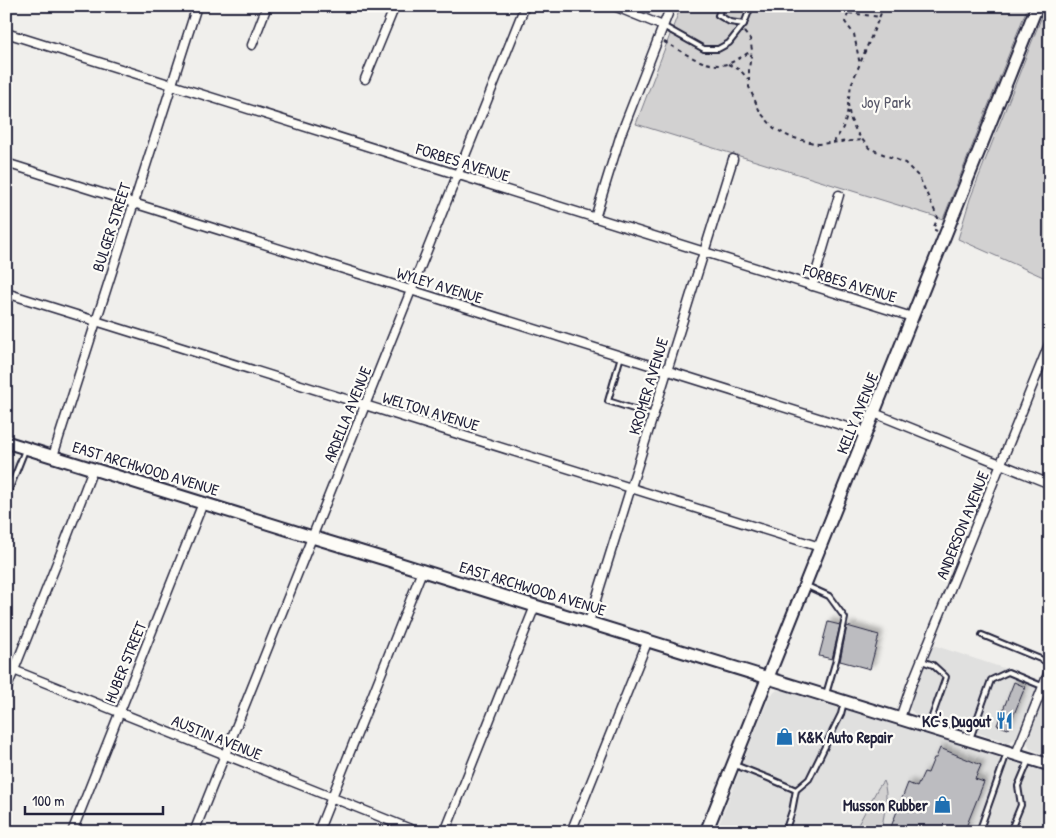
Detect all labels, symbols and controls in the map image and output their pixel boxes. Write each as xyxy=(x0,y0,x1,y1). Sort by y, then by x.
park label: Joy Park xyxy=(861,91,911,113)
street label: FORBES AVENUE xyxy=(413,137,512,187)
street label: BULGER STREET xyxy=(86,179,136,274)
street label: FORBES AVENUE xyxy=(800,258,899,308)
street label: WYLEY AVENUE xyxy=(394,261,486,309)
street label: KROMER AVENUE xyxy=(623,335,673,437)
street label: ARDELLA AVENUE xyxy=(318,363,376,465)
street label: KELLY AVENUE xyxy=(831,369,883,457)
street label: WELTON AVENUE xyxy=(380,386,482,436)
street label: EAST ARCHWOOD AVENUE xyxy=(70,435,222,501)
street label: ANDERSON AVENUE xyxy=(930,468,994,582)
street label: EAST ARCHWOOD AVENUE xyxy=(457,555,609,621)
street label: HUBER STREET xyxy=(99,617,152,706)
street label: AUSTIN AVENUE xyxy=(169,709,265,765)
place label: KC's Dugout xyxy=(922,710,991,733)
restaurant icon: KC's Dugout xyxy=(995,711,1015,731)
place label: K&K Auto Repair xyxy=(798,726,894,749)
shop icon: K&K Auto Repair xyxy=(774,727,794,747)
scale bar xyxy=(25,783,162,815)
text: 100 m xyxy=(32,790,65,811)
place label: Musson Rubber xyxy=(843,794,929,816)
shop icon: Musson Rubber xyxy=(932,795,952,815)

